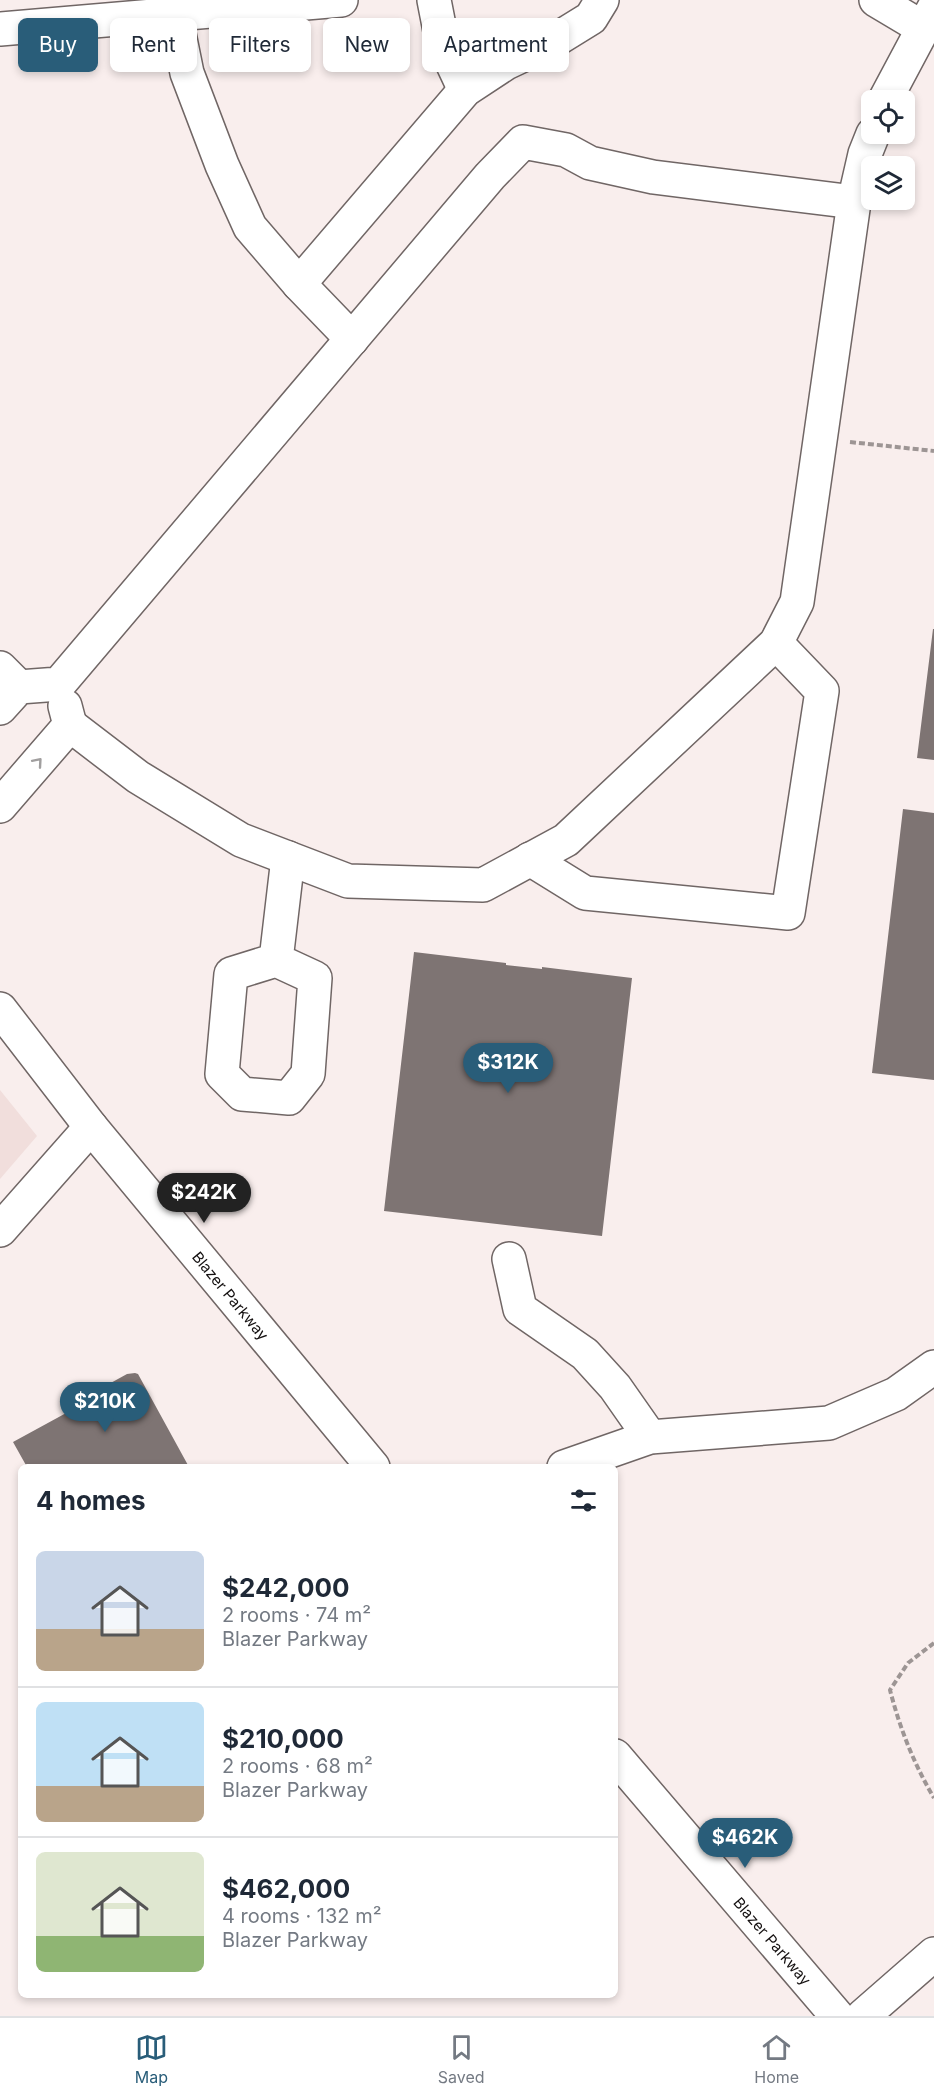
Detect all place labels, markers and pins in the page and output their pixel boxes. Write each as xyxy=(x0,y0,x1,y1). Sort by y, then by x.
pin: $312K xyxy=(466,1043,550,1094)
pin: $242K xyxy=(162,1173,246,1224)
pin: $210K xyxy=(63,1382,147,1433)
pin: $462K xyxy=(703,1818,787,1869)

